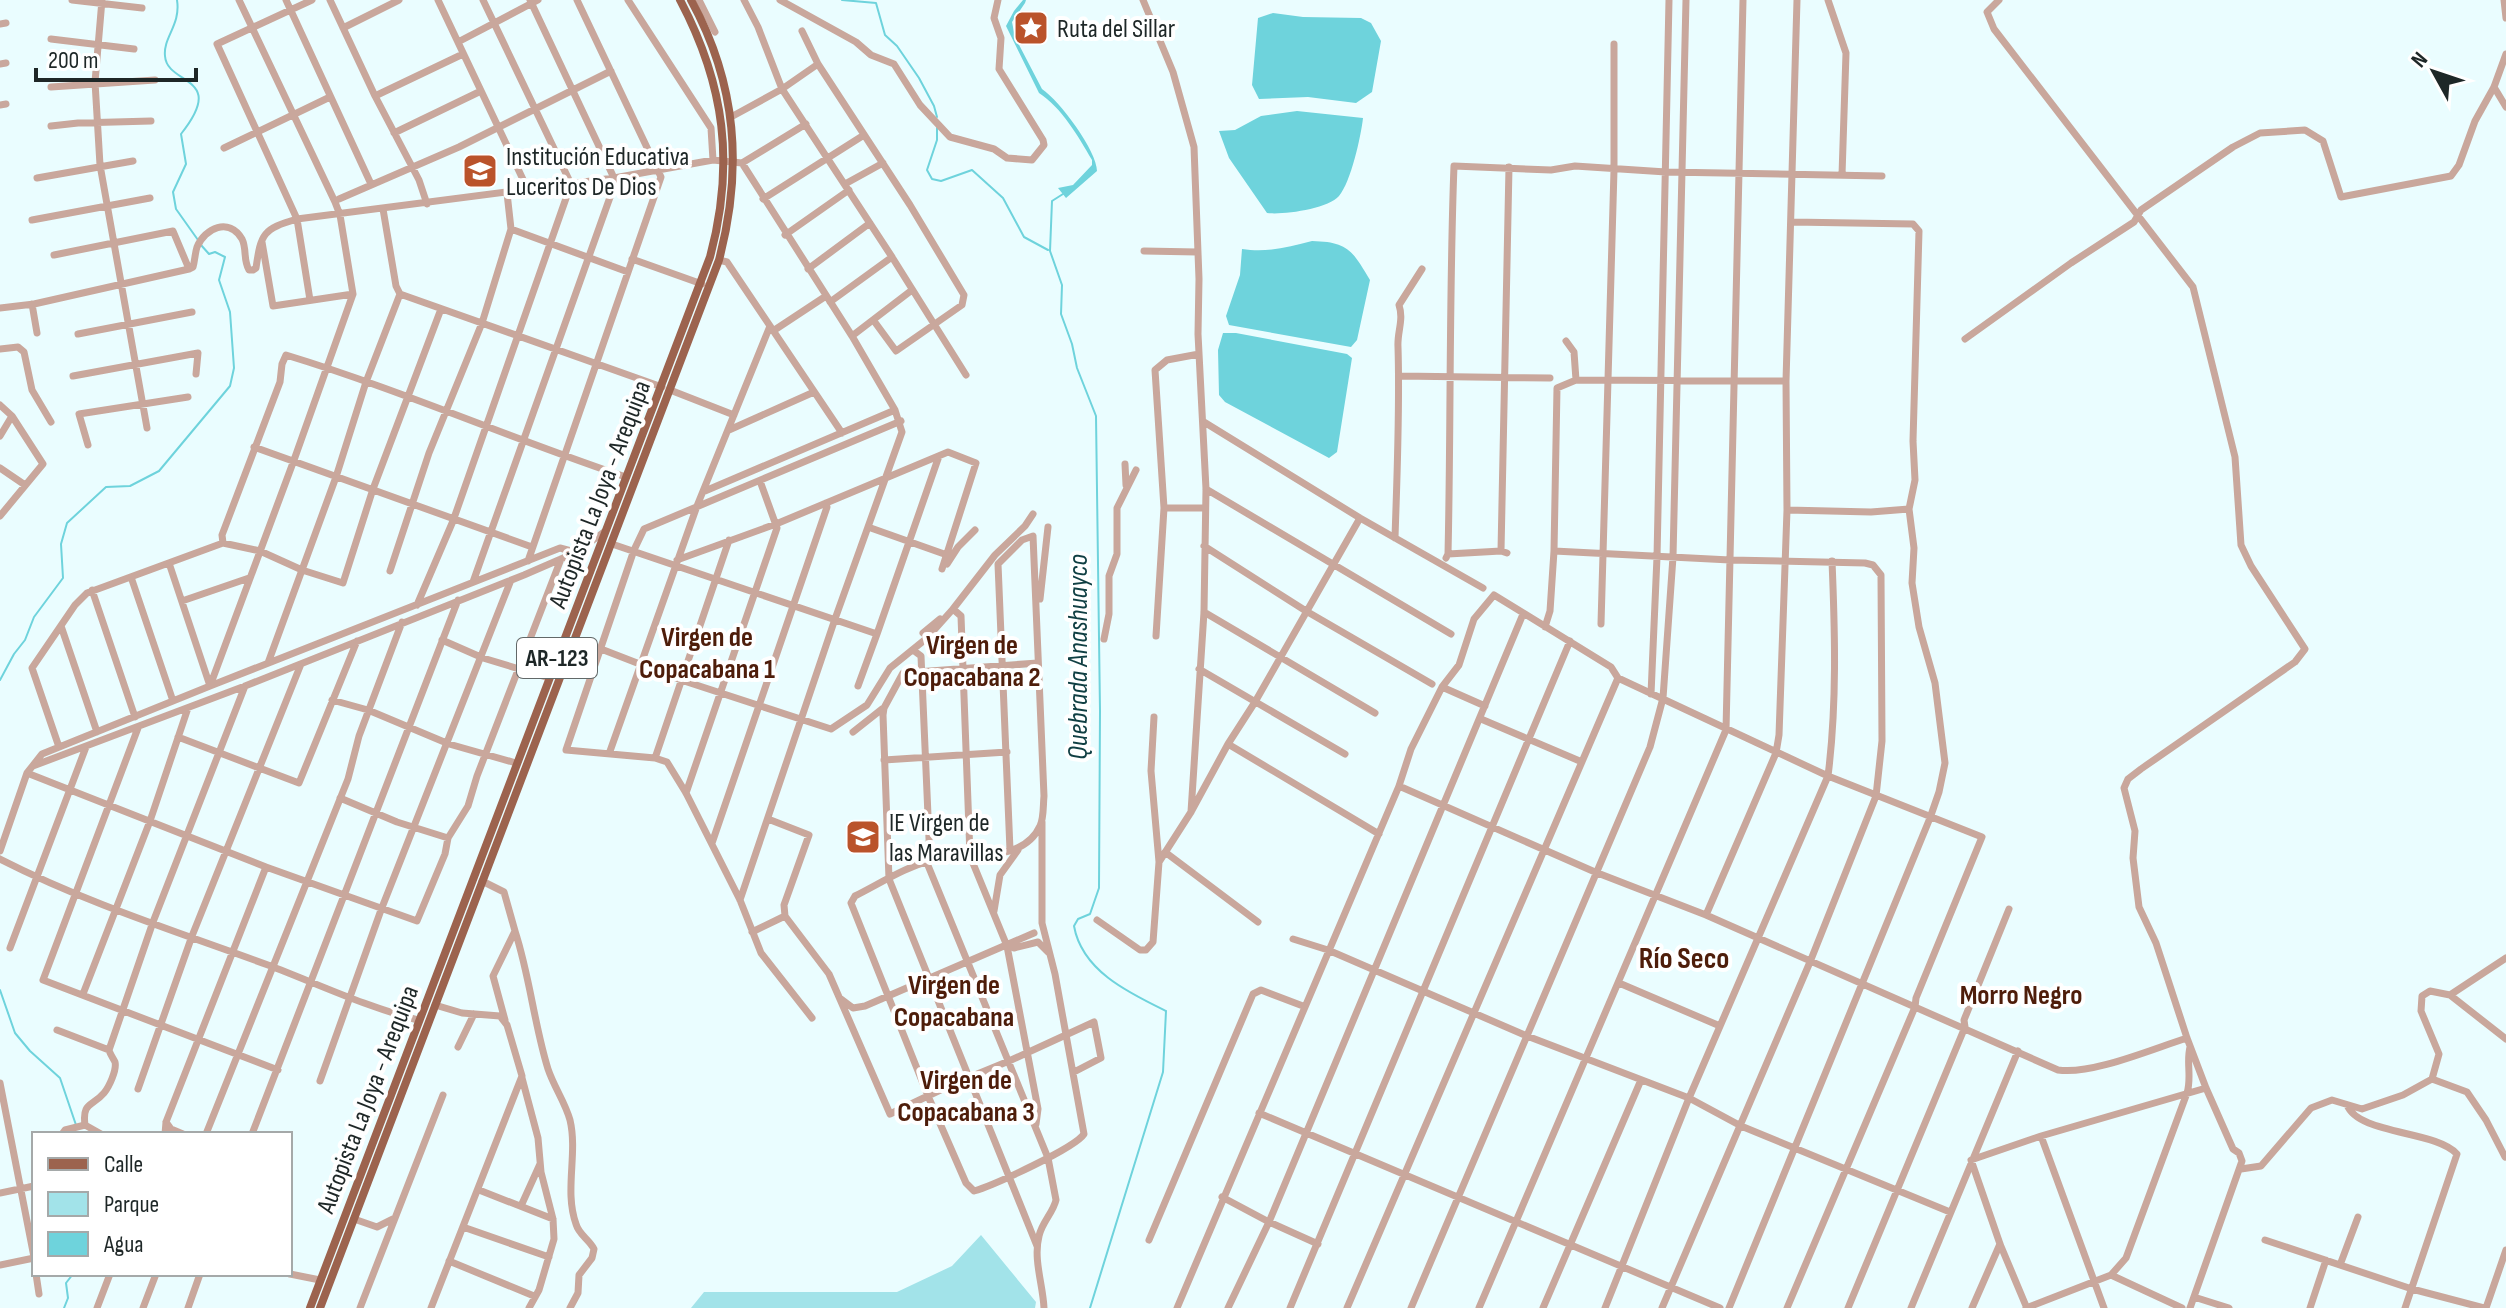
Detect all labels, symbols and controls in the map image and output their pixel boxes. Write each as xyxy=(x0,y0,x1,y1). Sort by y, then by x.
place icon: Ruta del Sillar xyxy=(1012,9,1050,47)
place label: Ruta del Sillar xyxy=(1057,14,1176,45)
scale bar xyxy=(36,32,196,82)
north arrow xyxy=(2394,32,2474,112)
text: 200 m xyxy=(48,46,99,75)
text: N xyxy=(2406,47,2434,73)
place label: Institución Educativa Luceritos De Dios xyxy=(506,142,689,203)
school or university icon: Institución Educativa Luceritos De Dios xyxy=(461,152,499,190)
street label: Autopista La Joya - Arequipa xyxy=(542,377,658,614)
water label: Quebrada Anashuayco xyxy=(1062,554,1095,760)
district label: Virgen de Copacabana 1 xyxy=(639,621,775,686)
district label: Virgen de Copacabana 2 xyxy=(903,629,1041,694)
road number: AR-123 xyxy=(517,638,597,678)
place label: IE Virgen de las Maravillas xyxy=(889,808,1004,869)
school or university icon: IE Virgen de las Maravillas xyxy=(844,818,882,856)
district label: Río Seco xyxy=(1639,941,1729,977)
district label: Virgen de Copacabana xyxy=(894,969,1014,1034)
district label: Morro Negro xyxy=(1960,979,2082,1012)
street label: Autopista La Joya - Arequipa xyxy=(310,982,426,1219)
district label: Virgen de Copacabana 3 xyxy=(897,1064,1035,1129)
legend xyxy=(32,1132,292,1276)
text: Calle xyxy=(104,1150,143,1179)
text: Parque xyxy=(104,1190,159,1219)
text: Agua xyxy=(103,1230,143,1259)

